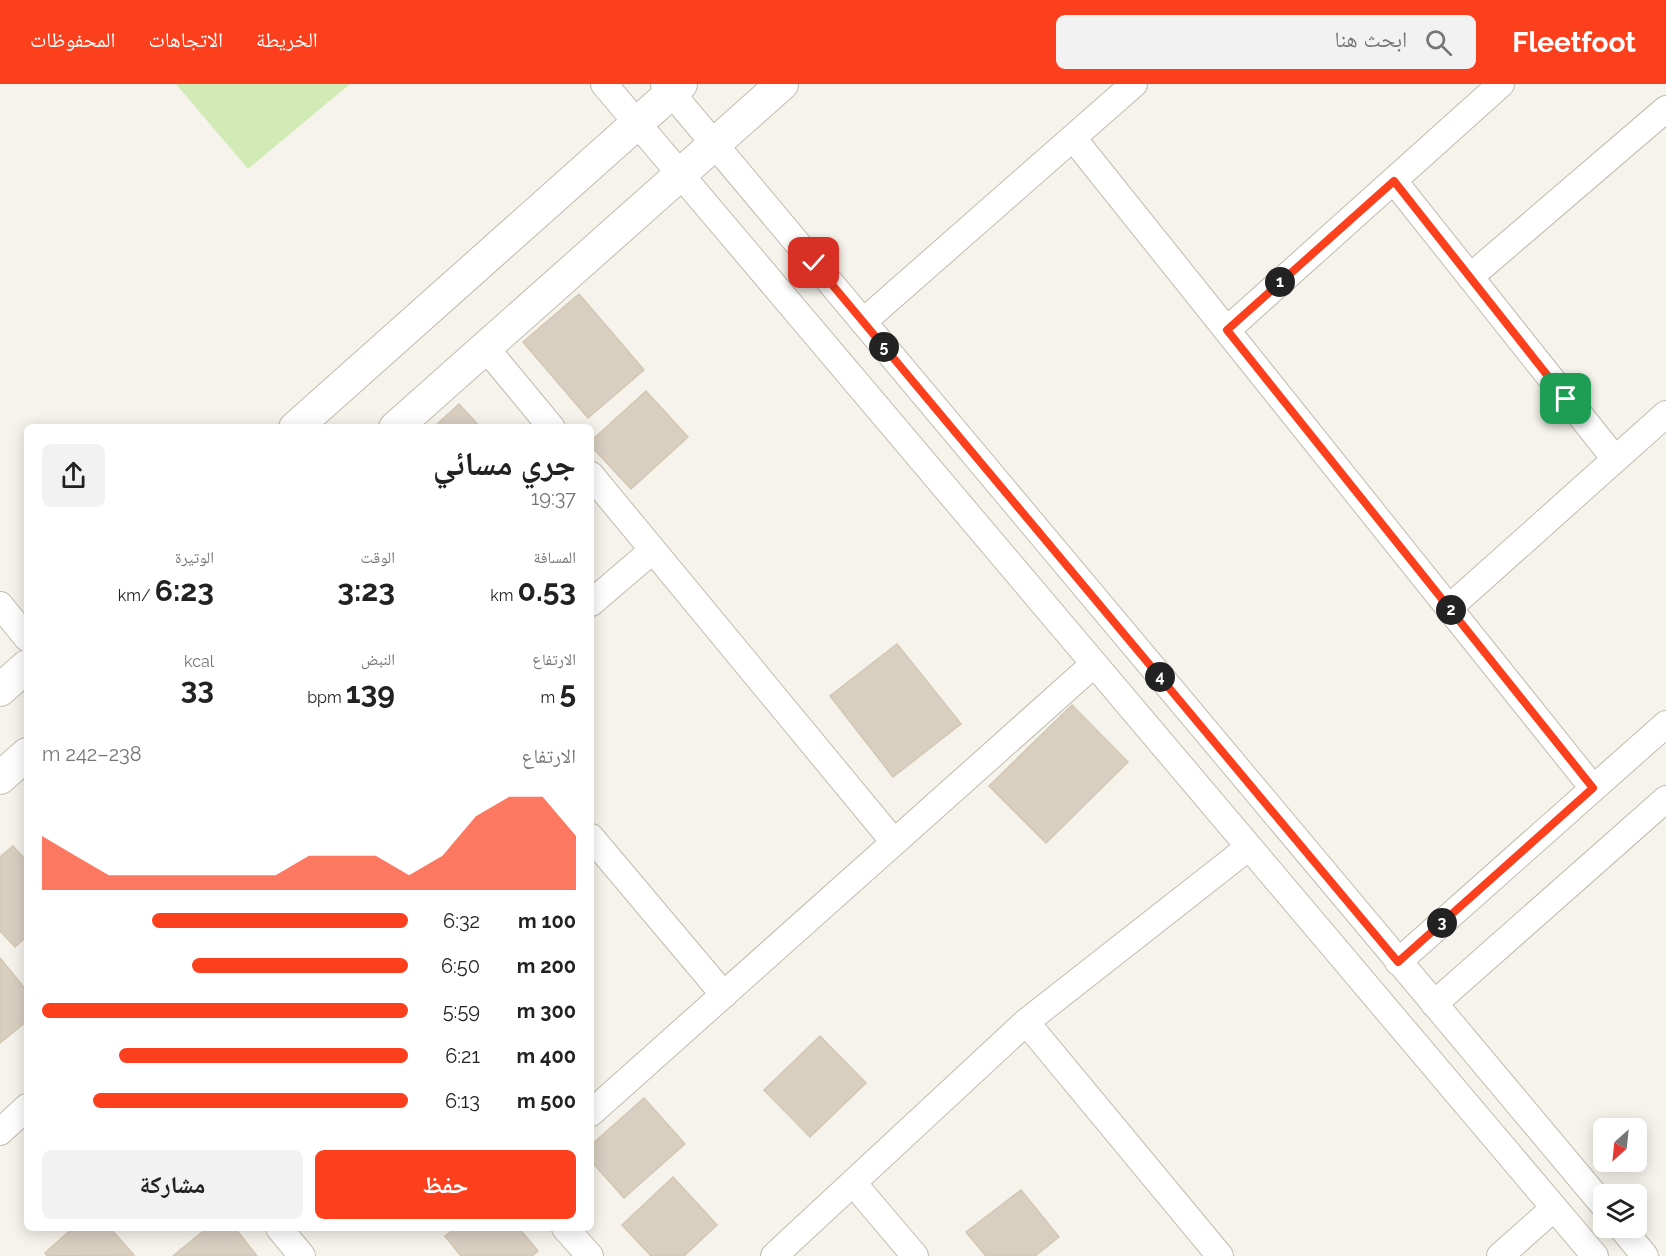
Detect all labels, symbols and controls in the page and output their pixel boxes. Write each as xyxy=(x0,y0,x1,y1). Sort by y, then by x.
search box xyxy=(1056,15,1476,69)
text: ابحث هنا xyxy=(1335,26,1407,52)
icon: search xyxy=(1422,26,1455,59)
text: Fleetfoot xyxy=(1512,26,1636,59)
text: المحفوظات xyxy=(30,27,115,52)
text: الاتجاهات xyxy=(148,27,223,52)
text: الخريطة xyxy=(256,27,318,52)
pin xyxy=(788,237,839,288)
icon: check xyxy=(797,246,830,279)
pin: 1 xyxy=(1265,267,1295,297)
text: 1 xyxy=(1276,272,1284,291)
pin: 5 xyxy=(869,332,899,362)
text: 5 xyxy=(880,337,888,356)
pin xyxy=(1540,373,1591,424)
icon: arrive xyxy=(1549,382,1582,415)
button: share xyxy=(42,444,105,507)
text: جري مسائي xyxy=(433,444,576,483)
text: 19:37 xyxy=(531,486,576,510)
text: الوتيرة xyxy=(175,548,214,567)
text: الوقت xyxy=(361,548,395,567)
text: المسافة xyxy=(534,548,576,567)
text: 6:23 xyxy=(155,573,214,608)
text: 3:23 xyxy=(337,573,395,608)
text: 0.53 xyxy=(517,573,576,608)
text: /km xyxy=(118,586,155,605)
text: km xyxy=(490,586,517,605)
pin: 2 xyxy=(1436,595,1466,625)
text: 2 xyxy=(1446,600,1456,619)
text: النبض xyxy=(361,650,395,669)
text: الارتفاع xyxy=(532,650,576,669)
text: kcal xyxy=(184,652,214,671)
pin: 4 xyxy=(1145,662,1175,692)
text: 4 xyxy=(1155,667,1165,686)
text: 33 xyxy=(181,671,214,706)
text: 139 xyxy=(346,675,395,710)
text: 5 xyxy=(559,675,576,710)
text: bpm xyxy=(307,688,346,707)
text: m xyxy=(541,688,559,707)
text: 238–242 m xyxy=(42,742,142,766)
text: الارتفاع xyxy=(521,744,576,768)
pin: 3 xyxy=(1427,908,1457,938)
text: 6:32 xyxy=(443,909,480,933)
text: 100 m xyxy=(518,909,576,933)
text: 3 xyxy=(1438,913,1446,932)
text: 6:50 xyxy=(441,954,480,978)
text: 200 m xyxy=(517,954,576,978)
text: 5:59 xyxy=(443,999,480,1023)
text: 300 m xyxy=(517,999,576,1023)
text: 6:21 xyxy=(445,1044,480,1068)
text: 400 m xyxy=(517,1044,576,1068)
text: 6:13 xyxy=(445,1089,480,1113)
text: 500 m xyxy=(517,1089,576,1113)
north arrow xyxy=(1593,1118,1647,1172)
map controls xyxy=(1593,1118,1647,1238)
button: مشاركة xyxy=(42,1150,303,1219)
button: حفظ xyxy=(315,1150,576,1219)
button: layers xyxy=(1593,1184,1647,1238)

